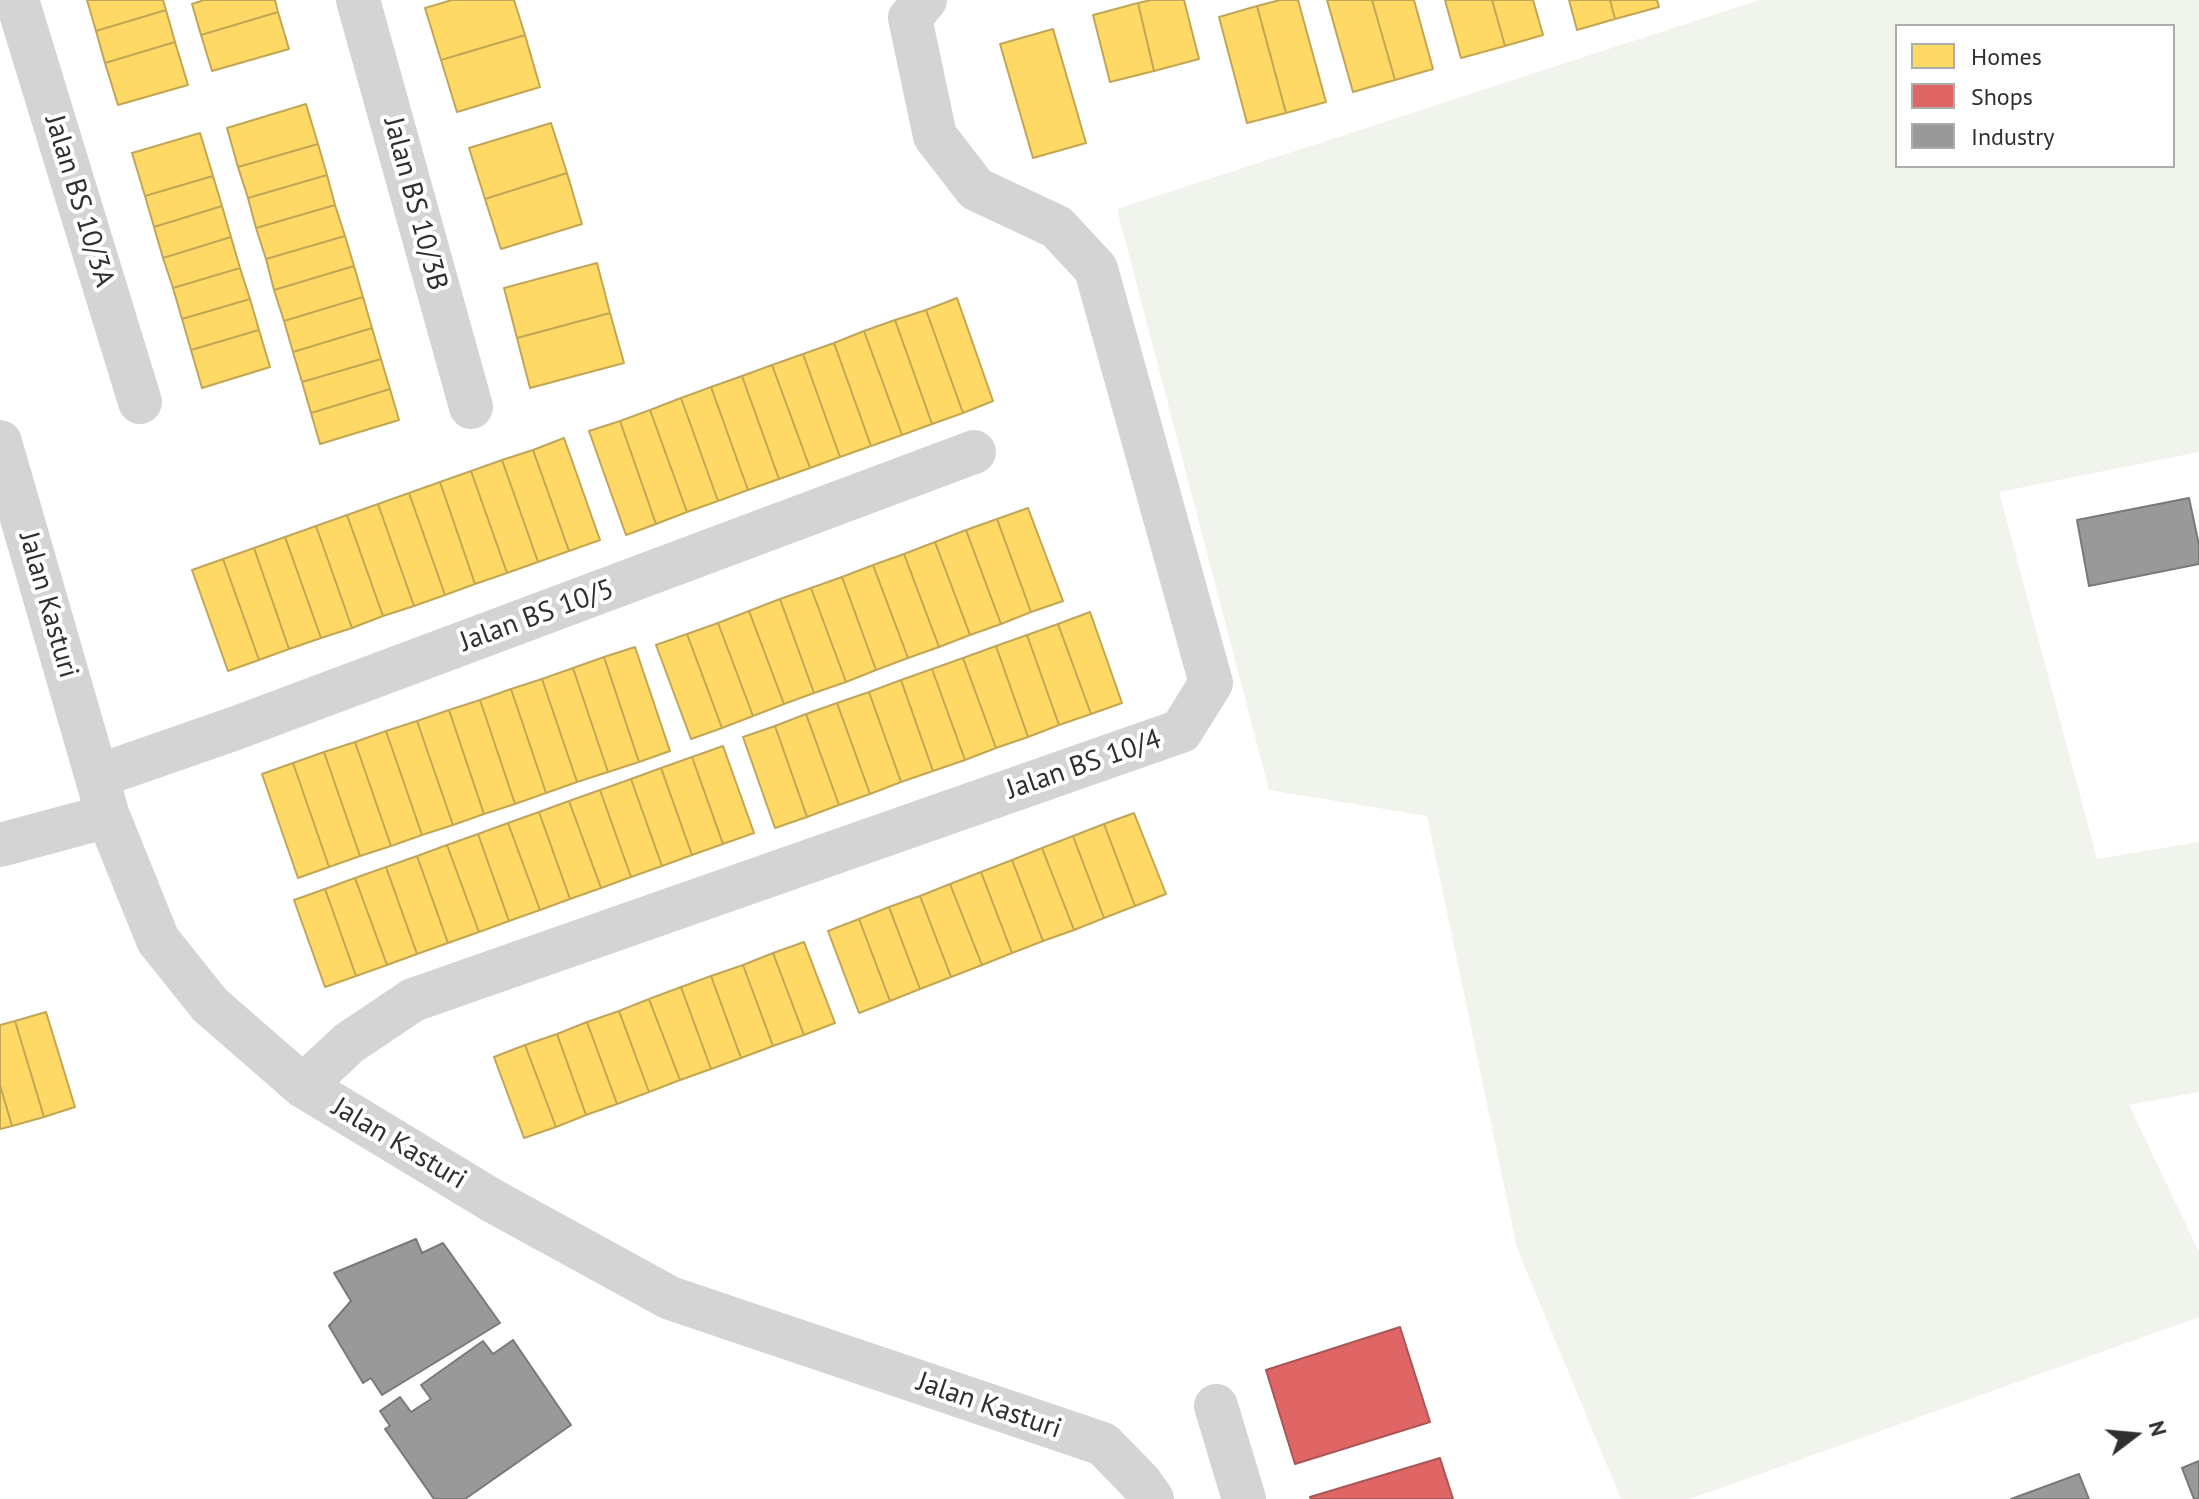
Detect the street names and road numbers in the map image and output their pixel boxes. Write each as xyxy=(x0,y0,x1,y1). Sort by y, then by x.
street label: Jalan BS 10/3A xyxy=(37,111,121,291)
street label: Jalan BS 10/3B xyxy=(376,114,454,294)
street label: Jalan Kasturi xyxy=(11,528,85,682)
street label: Jalan BS 10/5 xyxy=(455,573,619,659)
street label: Jalan BS 10/4 xyxy=(1002,723,1166,807)
street label: Jalan Kasturi xyxy=(326,1091,472,1197)
street label: Jalan Kasturi xyxy=(912,1366,1066,1446)

